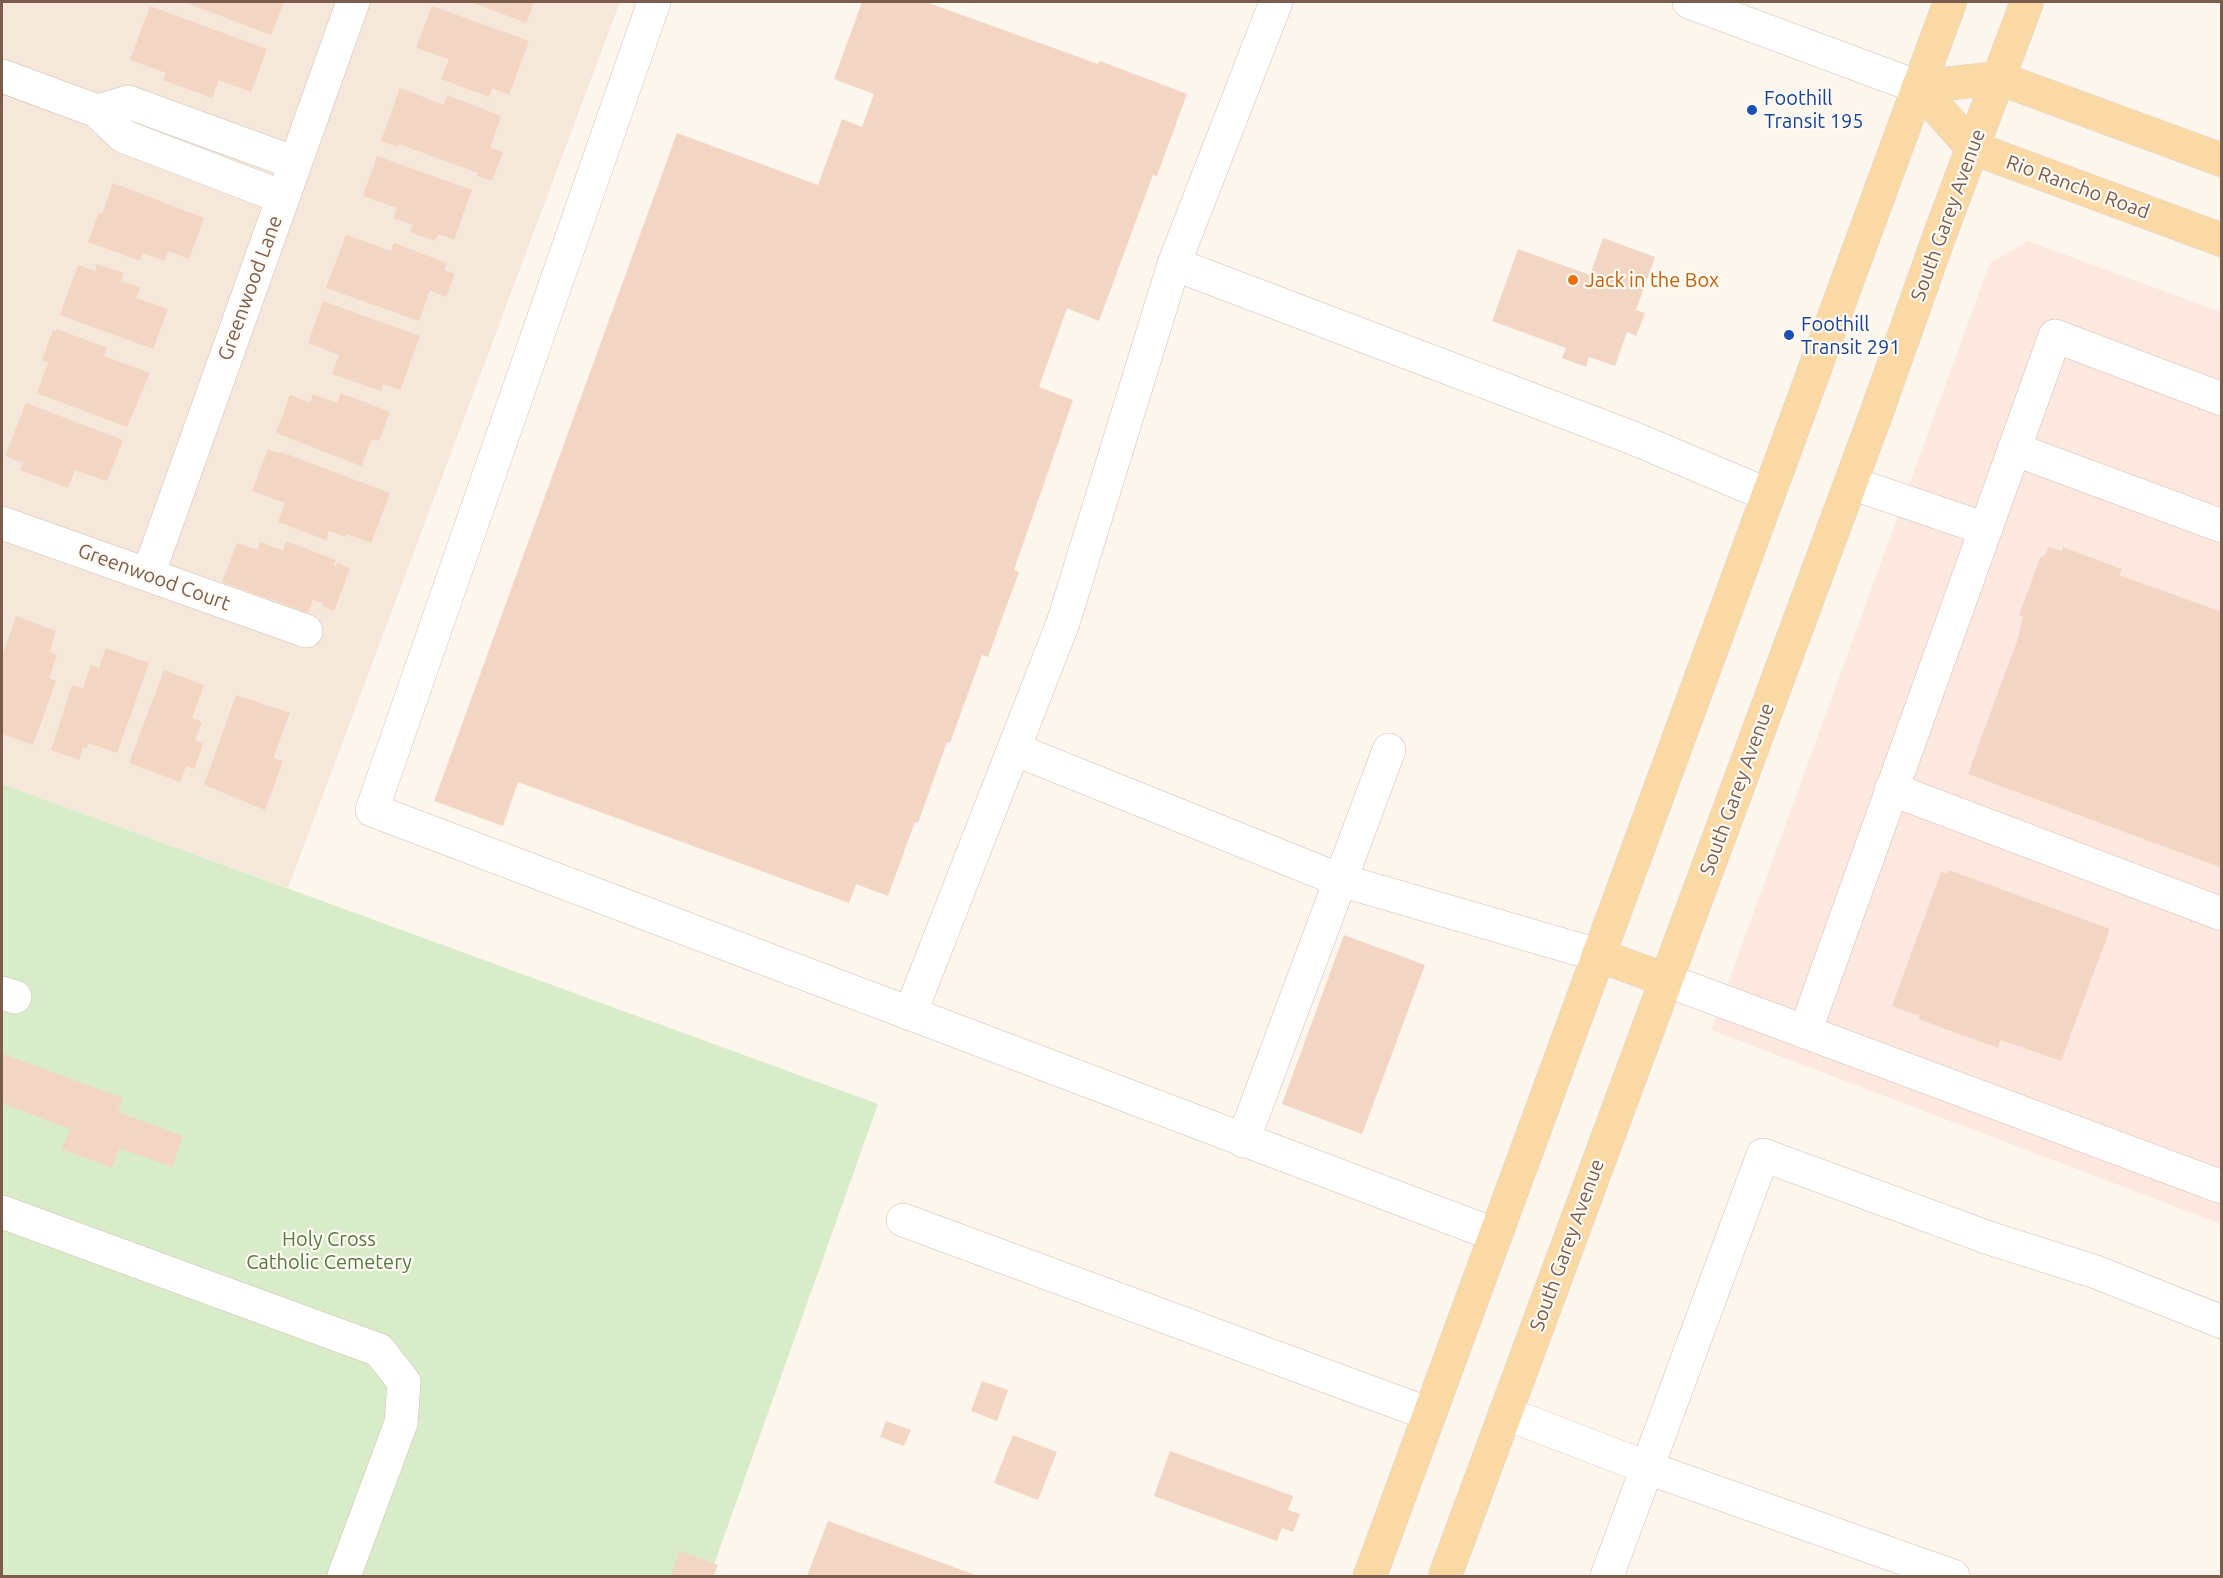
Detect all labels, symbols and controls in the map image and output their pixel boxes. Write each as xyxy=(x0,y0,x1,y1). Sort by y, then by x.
place label: Foothill Transit 195 xyxy=(1764,86,1864,133)
marker: Foothill Transit 195 xyxy=(1745,103,1759,117)
street label: South Garey Avenue xyxy=(1906,126,1990,304)
street label: Rio Rancho Road xyxy=(2003,150,2153,224)
street label: Greenwood Lane xyxy=(213,212,287,364)
place label: Jack in the Box xyxy=(1585,268,1719,292)
marker: Jack in the Box xyxy=(1566,273,1580,287)
place label: Foothill Transit 291 xyxy=(1801,312,1901,359)
marker: Foothill Transit 291 xyxy=(1782,328,1796,342)
street label: Greenwood Court xyxy=(75,538,233,616)
street label: South Garey Avenue xyxy=(1695,700,1779,878)
street label: South Garey Avenue xyxy=(1525,1156,1609,1334)
park label: Holy Cross Catholic Cemetery xyxy=(246,1227,412,1274)

